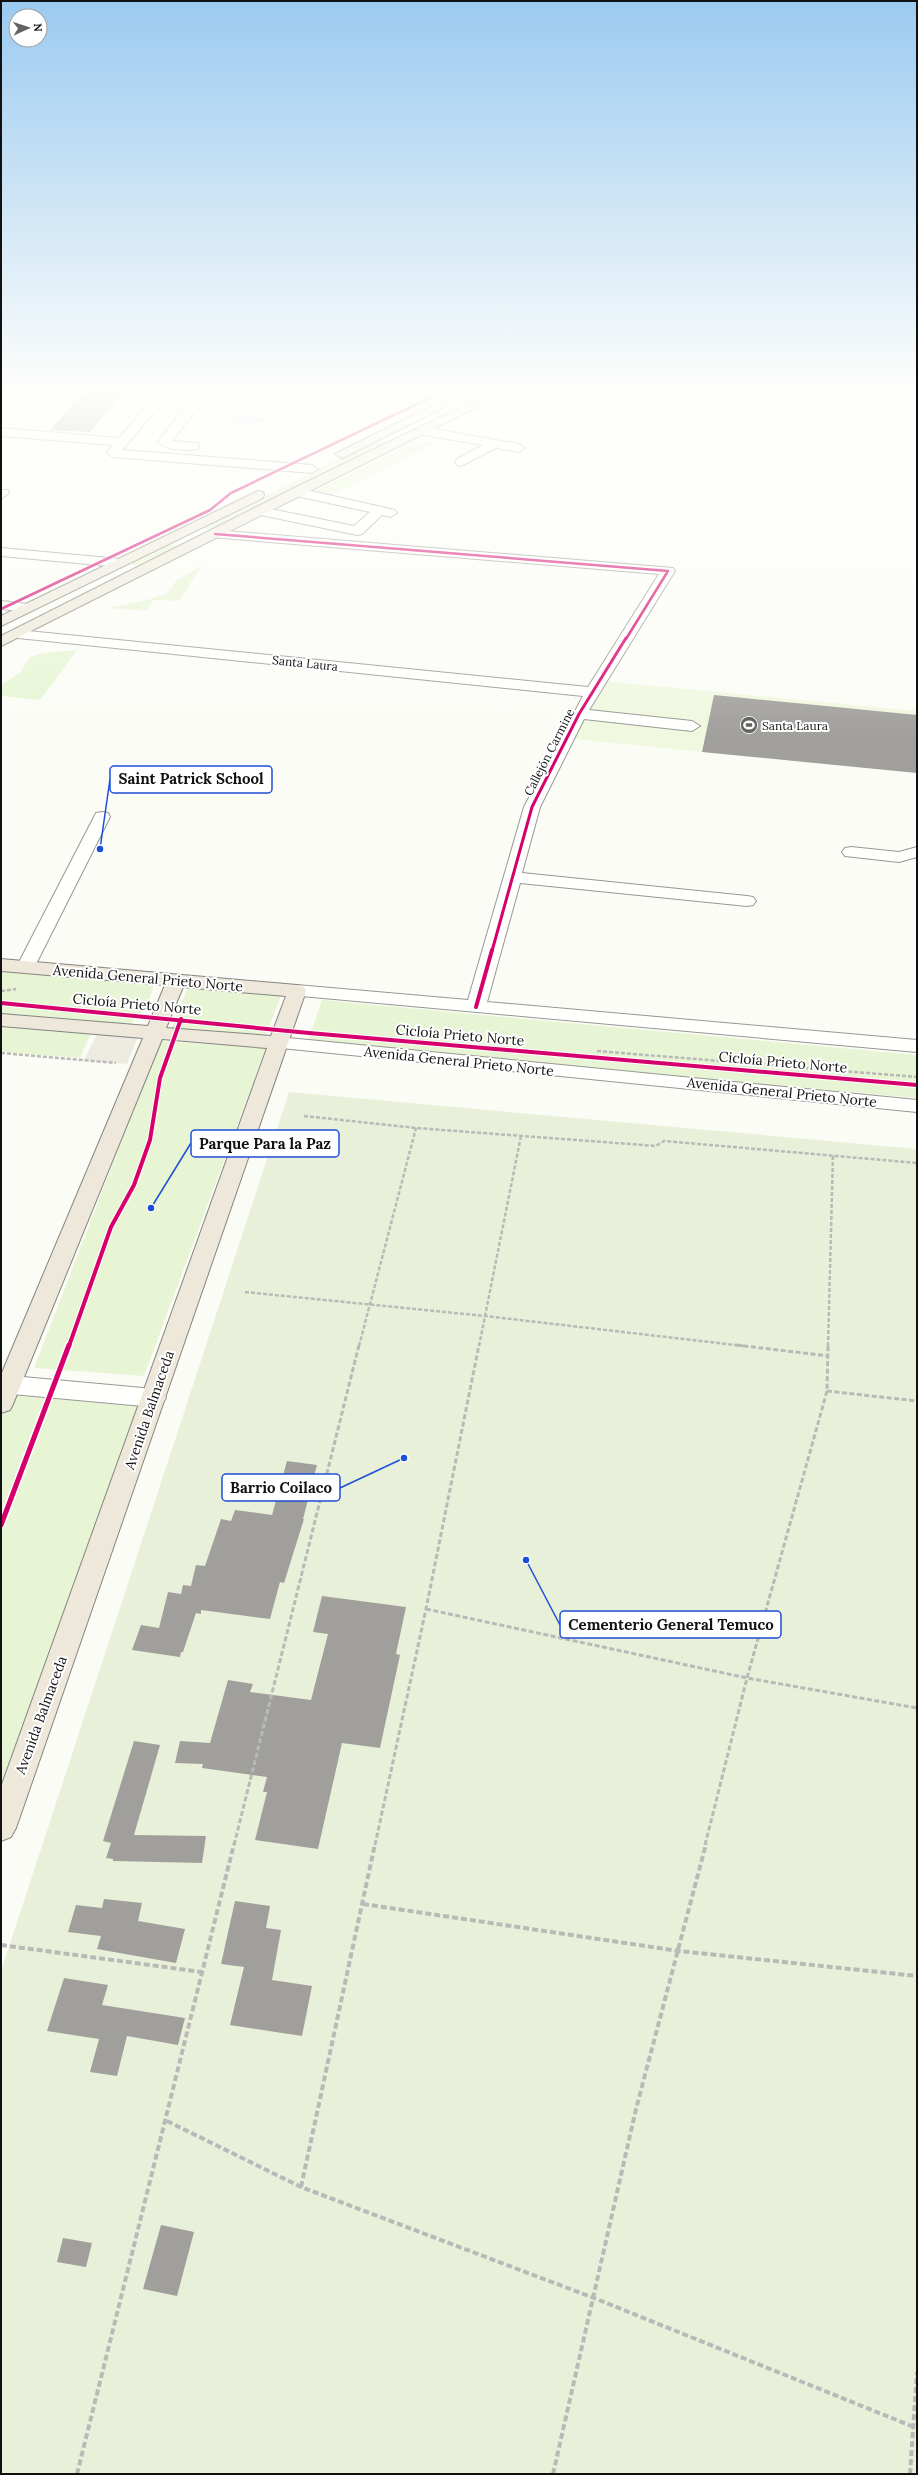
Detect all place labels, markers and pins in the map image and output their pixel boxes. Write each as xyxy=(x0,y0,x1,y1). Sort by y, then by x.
sports icon: Santa Laura xyxy=(739,715,759,735)
place label: Santa Laura xyxy=(762,718,828,733)
callout: Saint Patrick School xyxy=(110,766,272,793)
callout: Parque Para la Paz xyxy=(191,1130,339,1157)
callout: Barrio Coilaco xyxy=(222,1474,340,1501)
callout: Cementerio General Temuco xyxy=(560,1611,781,1638)

